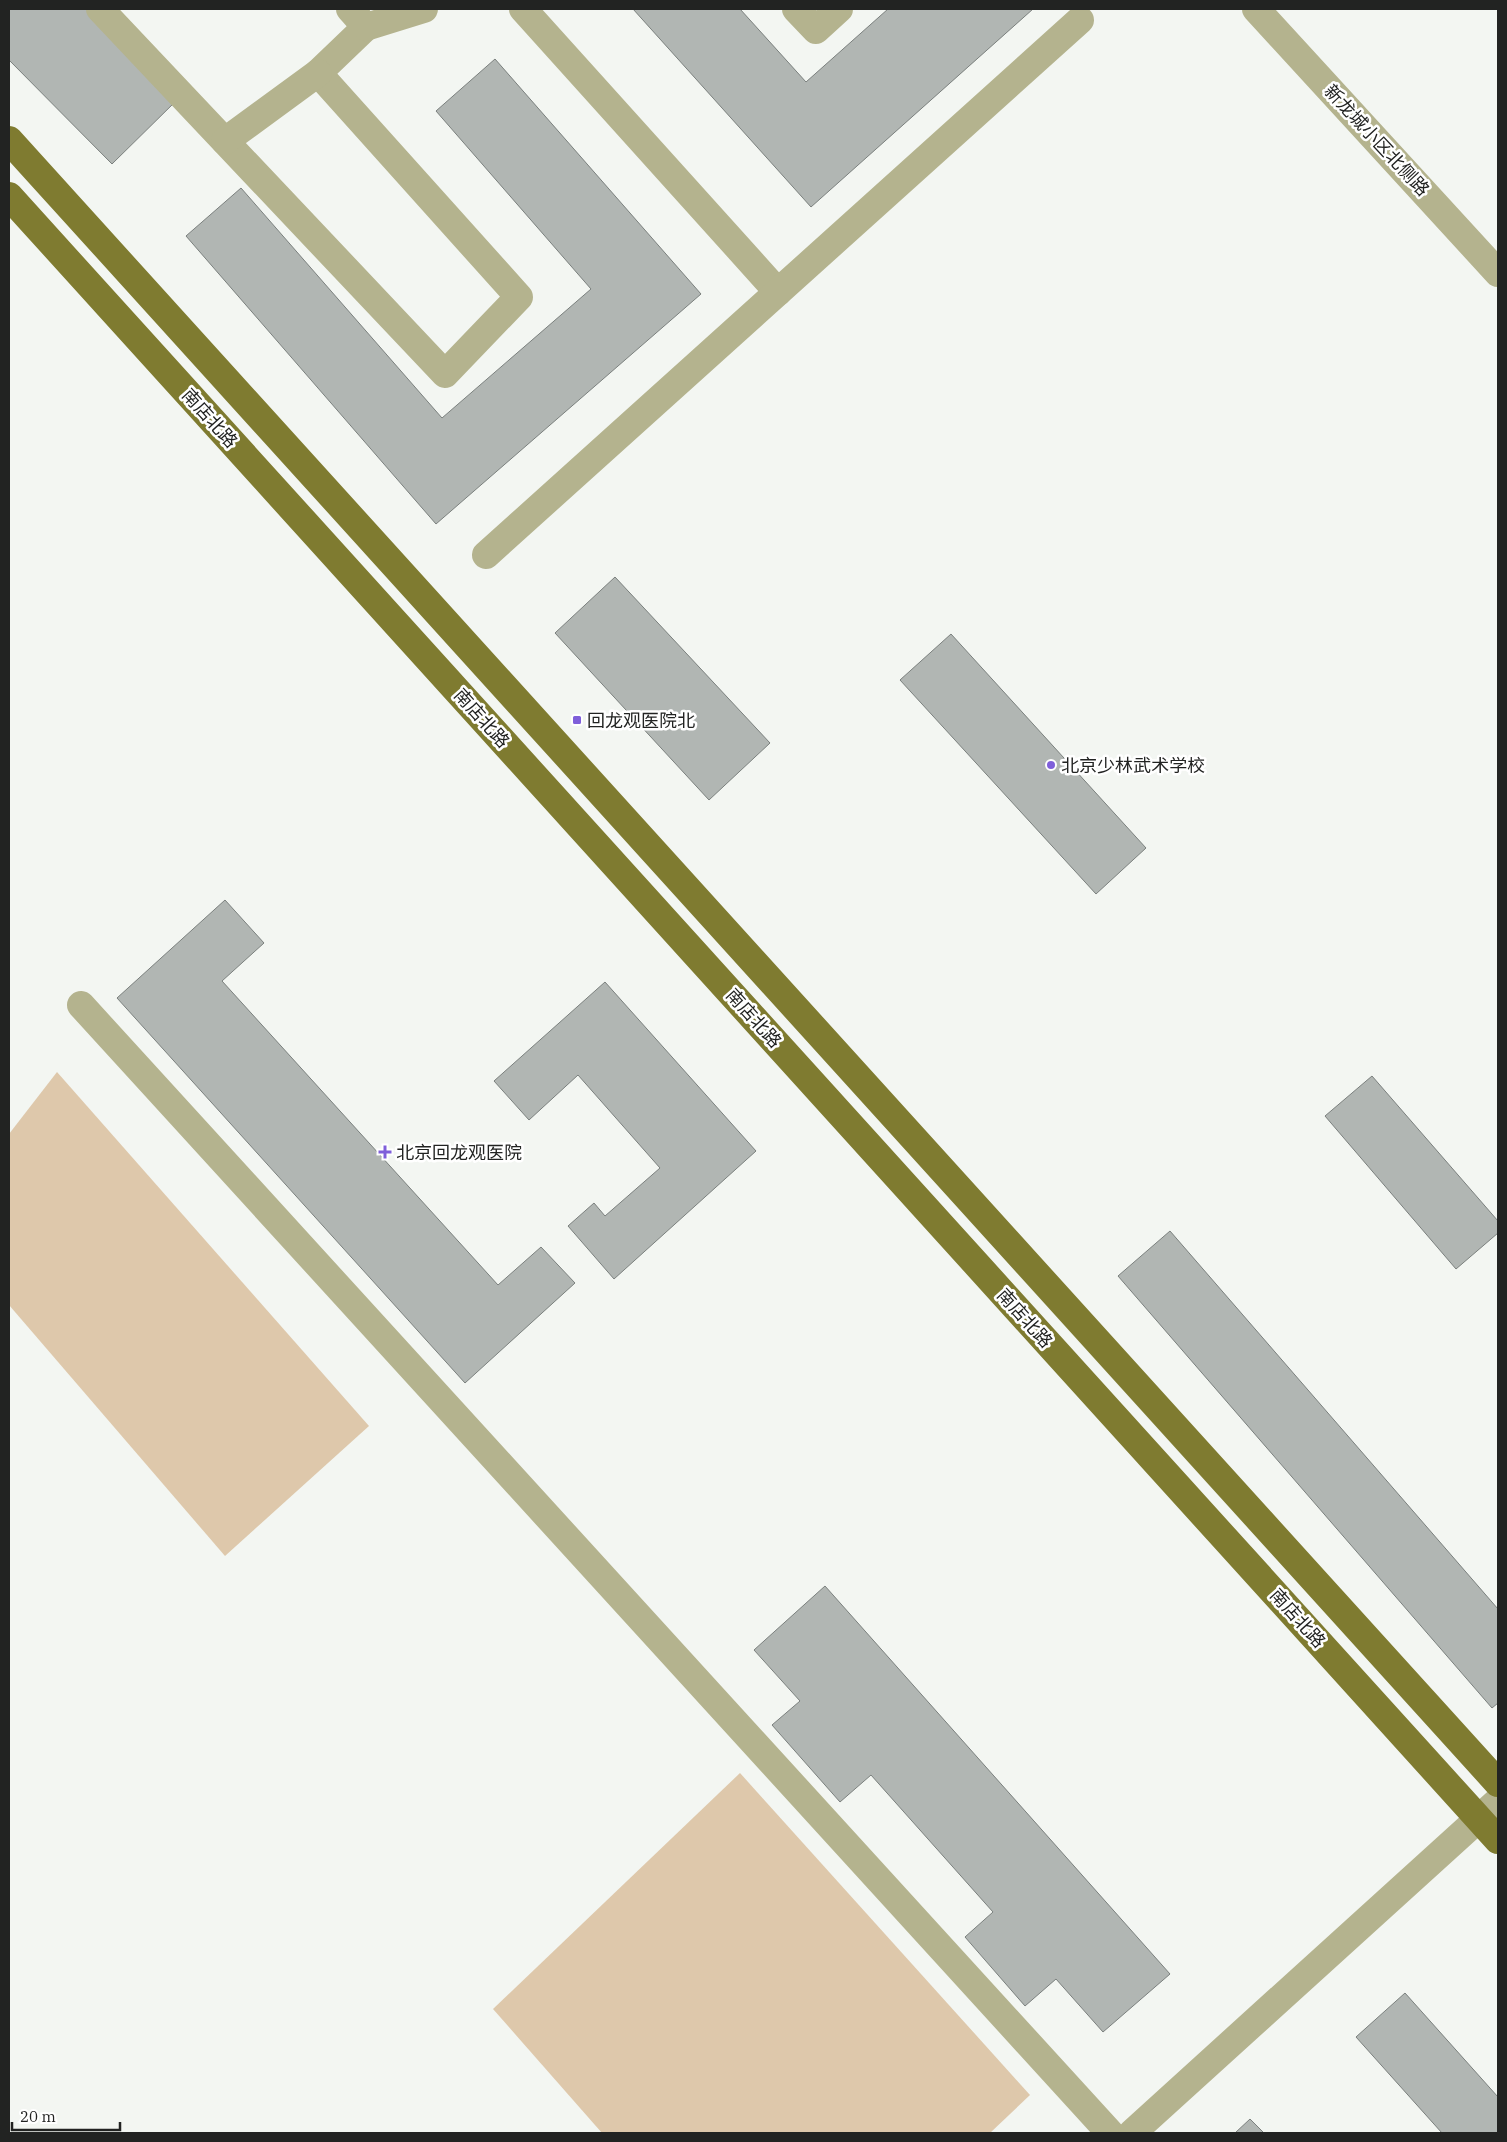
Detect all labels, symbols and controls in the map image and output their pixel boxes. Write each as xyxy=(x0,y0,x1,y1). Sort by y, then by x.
street label: 新龙城小区北侧路 xyxy=(1319,79,1435,201)
street label: 南店北路 xyxy=(177,384,243,452)
street label: 南店北路 xyxy=(449,684,515,752)
place label: 回龙观医院北 xyxy=(587,709,695,732)
marker: 回龙观医院北 xyxy=(571,714,583,726)
place label: 北京少林武术学校 xyxy=(1061,754,1205,777)
marker: 北京少林武术学校 xyxy=(1045,759,1057,771)
street label: 南店北路 xyxy=(721,984,787,1052)
place label: 北京回龙观医院 xyxy=(396,1141,522,1164)
marker: 北京回龙观医院 xyxy=(378,1145,392,1159)
street label: 南店北路 xyxy=(992,1284,1058,1352)
street label: 南店北路 xyxy=(1265,1584,1331,1652)
scale bar xyxy=(12,2100,120,2132)
text: 20 m xyxy=(20,2107,56,2126)

